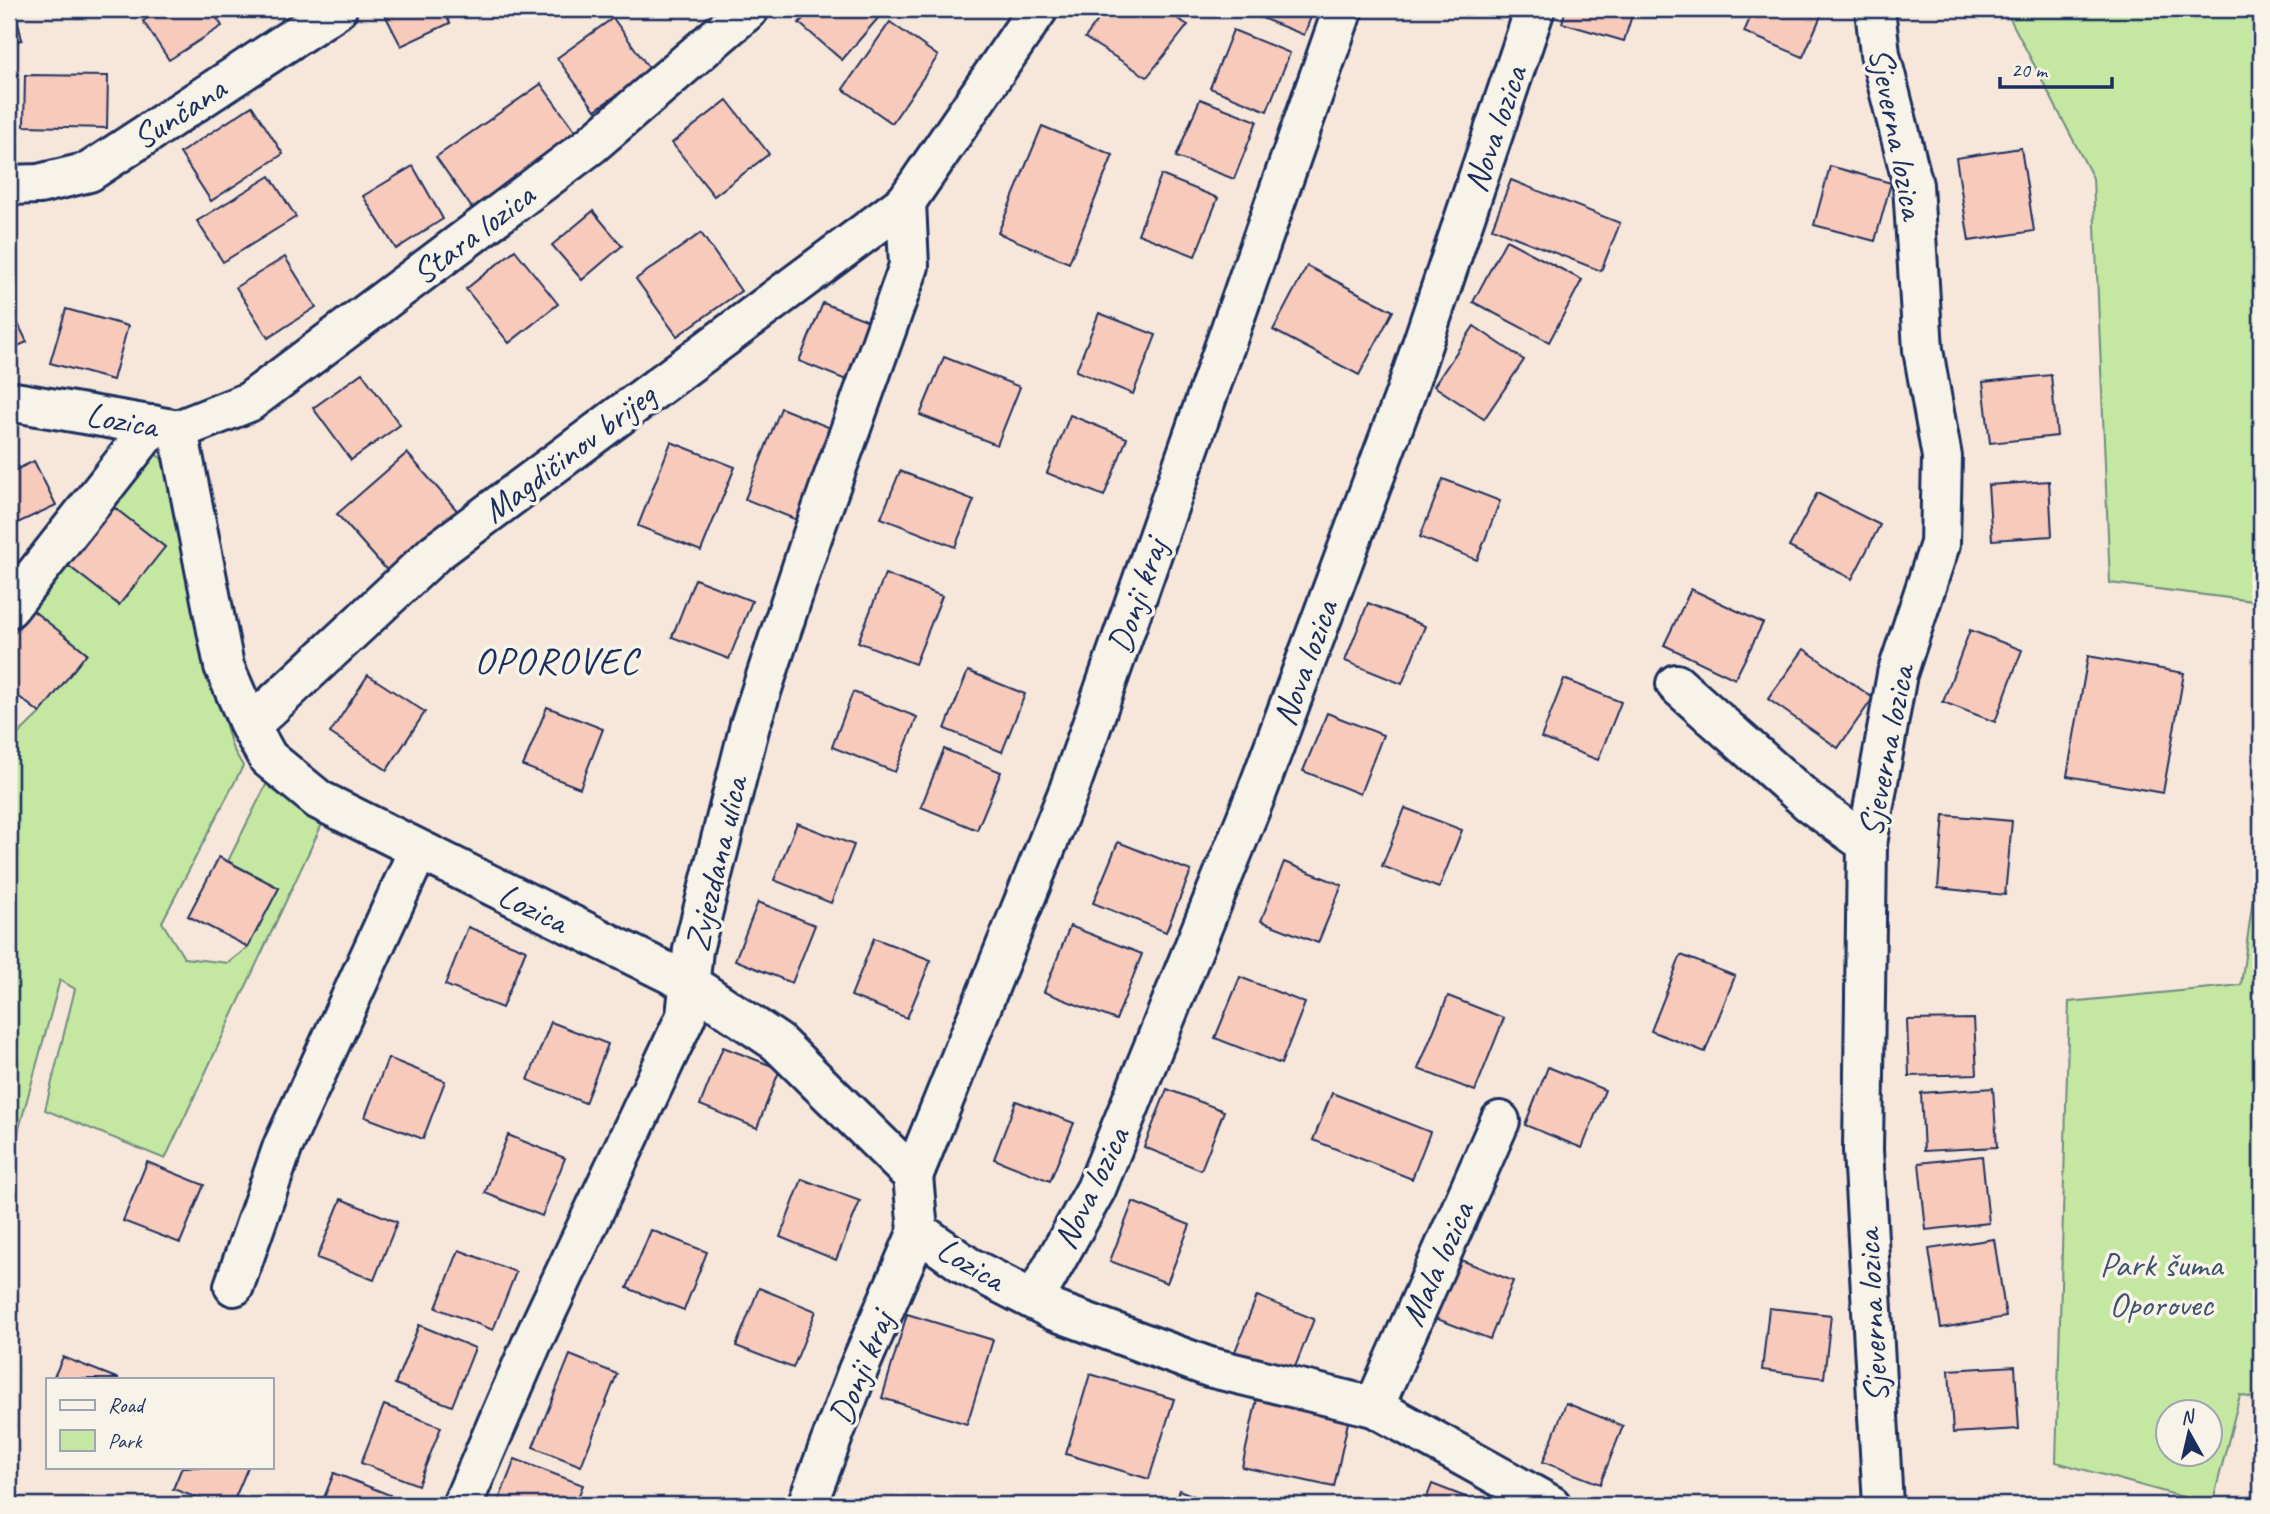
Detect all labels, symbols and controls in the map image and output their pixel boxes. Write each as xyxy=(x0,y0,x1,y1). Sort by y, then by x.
street label: Sjeverna lozica xyxy=(1858,44,1936,225)
scale bar xyxy=(2000,46,2112,90)
text: 20 m xyxy=(2011,57,2049,83)
street label: Nova lozica xyxy=(1453,58,1538,198)
street label: Sunčana xyxy=(124,65,236,160)
street label: Stara lozica xyxy=(403,172,545,295)
street label: Magdičinov brijeg xyxy=(473,372,667,533)
street label: Lozica xyxy=(83,392,164,449)
street label: Donji kraj xyxy=(1097,528,1179,659)
street label: Nova lozica xyxy=(1262,592,1349,732)
district label: OPOROVEC xyxy=(474,637,642,684)
street label: Sjeverna lozica xyxy=(1847,659,1925,840)
street label: Zvjezdana ulica xyxy=(674,770,758,955)
street label: Lozica xyxy=(491,872,577,945)
street label: Nova lozica xyxy=(1042,1118,1141,1256)
street label: Mala lozica xyxy=(1390,1193,1485,1333)
street label: Lozica xyxy=(929,1226,1015,1303)
street label: Sjeverna lozica xyxy=(1845,1226,1899,1404)
park label: Park šuma Oporovec xyxy=(2100,1242,2224,1327)
street label: Donji kraj xyxy=(818,1301,906,1431)
legend xyxy=(46,1378,273,1468)
text: Road xyxy=(108,1392,147,1418)
north arrow xyxy=(2154,1398,2224,1468)
text: N xyxy=(2179,1404,2197,1430)
text: Park xyxy=(108,1428,143,1454)

